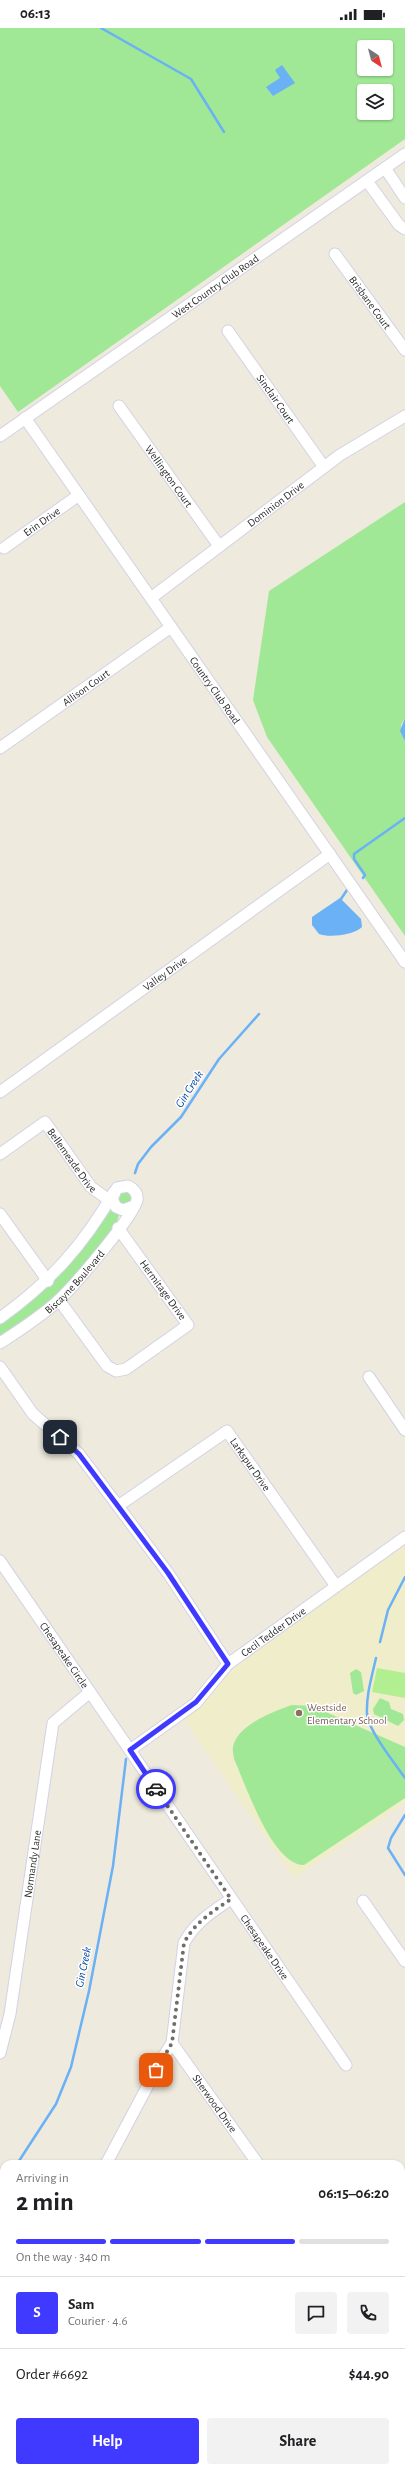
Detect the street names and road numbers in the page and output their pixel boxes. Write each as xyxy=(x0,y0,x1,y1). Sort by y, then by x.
street label: West Country Club Road xyxy=(170,252,261,320)
street label: Brisbane Court xyxy=(347,274,394,332)
street label: Sinclair Court xyxy=(255,372,297,426)
street label: Wellington Court xyxy=(143,443,195,509)
street label: Dominion Drive xyxy=(245,479,306,529)
street label: Erin Drive xyxy=(21,505,62,538)
street label: Country Club Road xyxy=(188,655,243,726)
street label: Allison Court xyxy=(60,667,112,708)
street label: Valley Drive xyxy=(141,954,188,993)
street label: Bellemeade Drive xyxy=(46,1126,98,1194)
street label: Biscayne Boulevard xyxy=(42,1248,107,1316)
street label: Hermitage Drive xyxy=(138,1258,188,1322)
street label: Larkspur Drive xyxy=(228,1436,273,1493)
street label: Cecil Tedder Drive xyxy=(239,1605,307,1658)
street label: Chesapeake Circle xyxy=(38,1620,91,1690)
street label: Normandy Lane xyxy=(22,1829,43,1898)
street label: Chesapeake Drive xyxy=(239,1912,291,1981)
street label: Sherwood Drive xyxy=(191,2072,239,2134)

